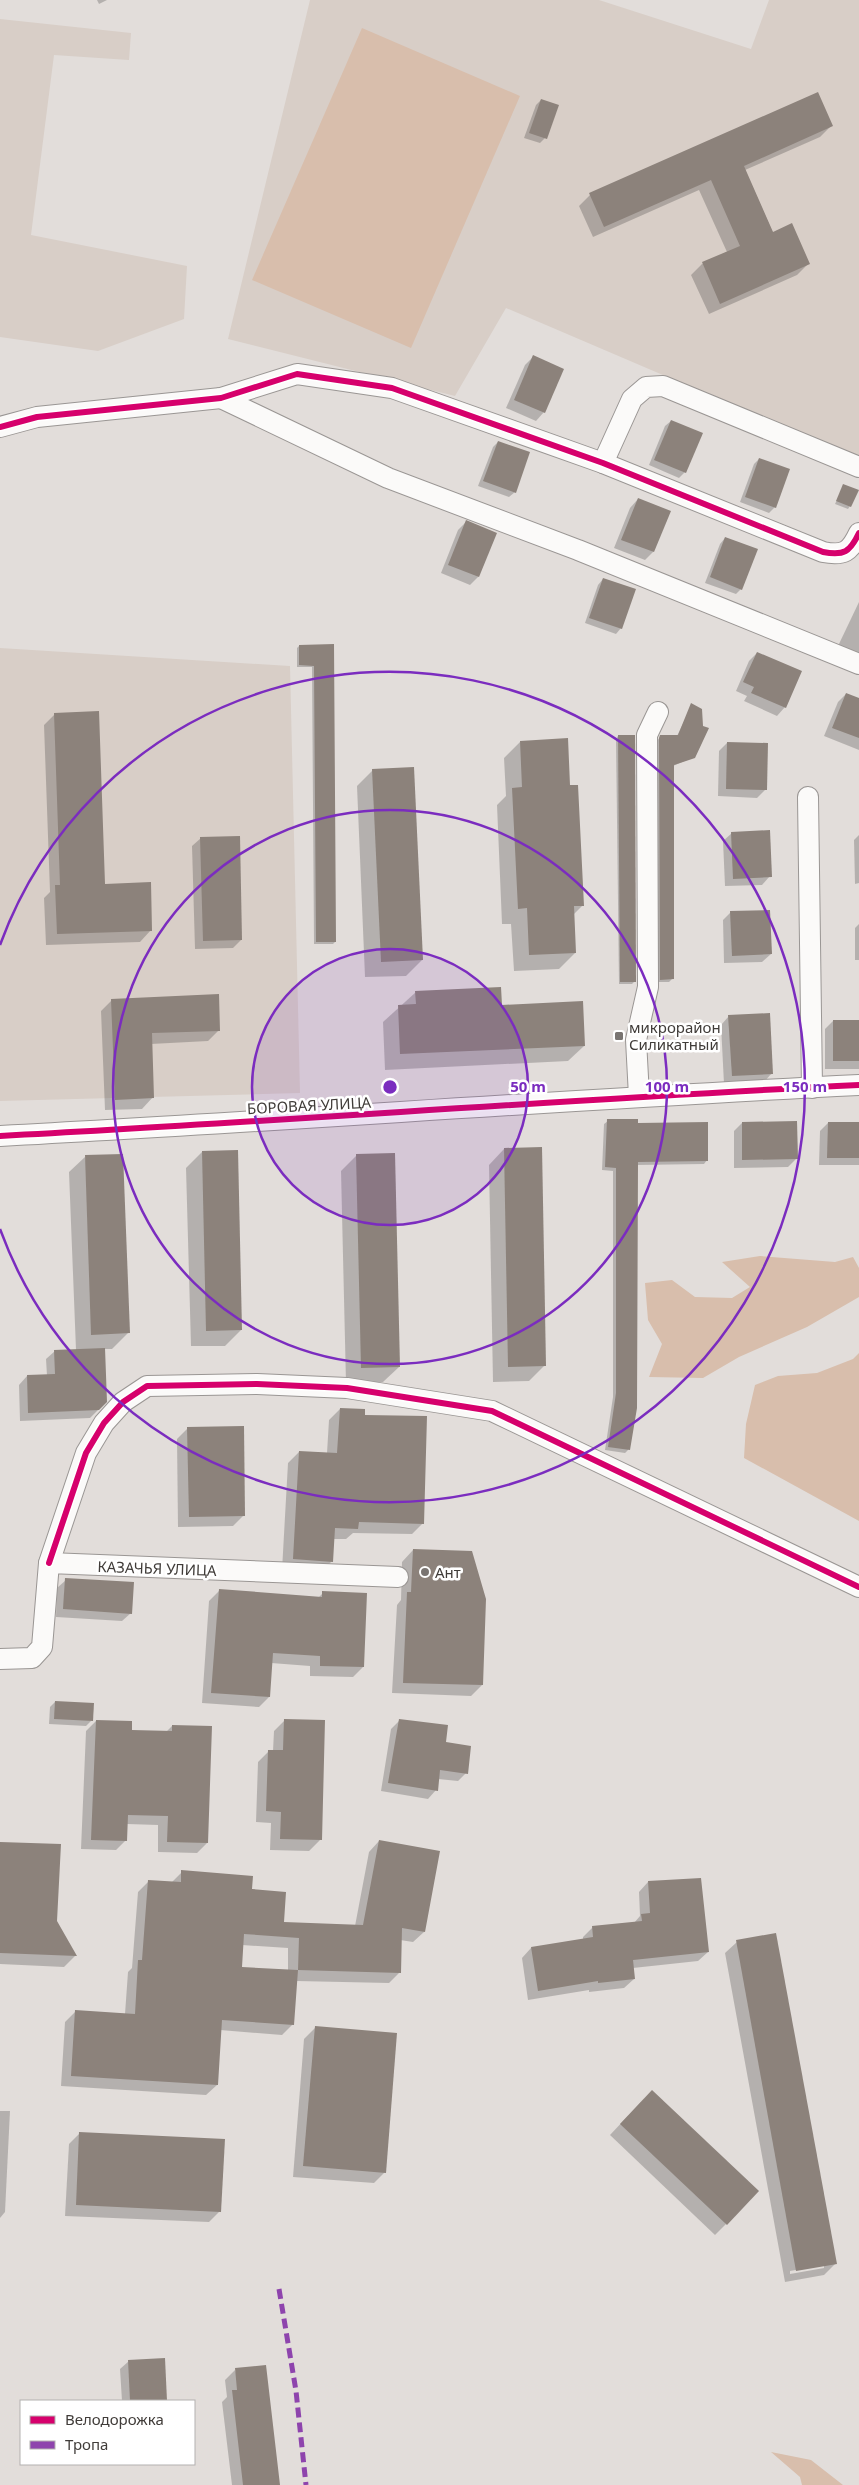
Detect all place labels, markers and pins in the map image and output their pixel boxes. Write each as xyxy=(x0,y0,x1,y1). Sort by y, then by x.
place label: микрорайон Силикатный xyxy=(629,1017,721,1054)
marker: микрорайон Силикатный xyxy=(613,1030,625,1042)
centre of rings xyxy=(381,1078,399,1096)
place label: Ант xyxy=(435,1562,461,1582)
marker: Ант xyxy=(419,1566,431,1578)

